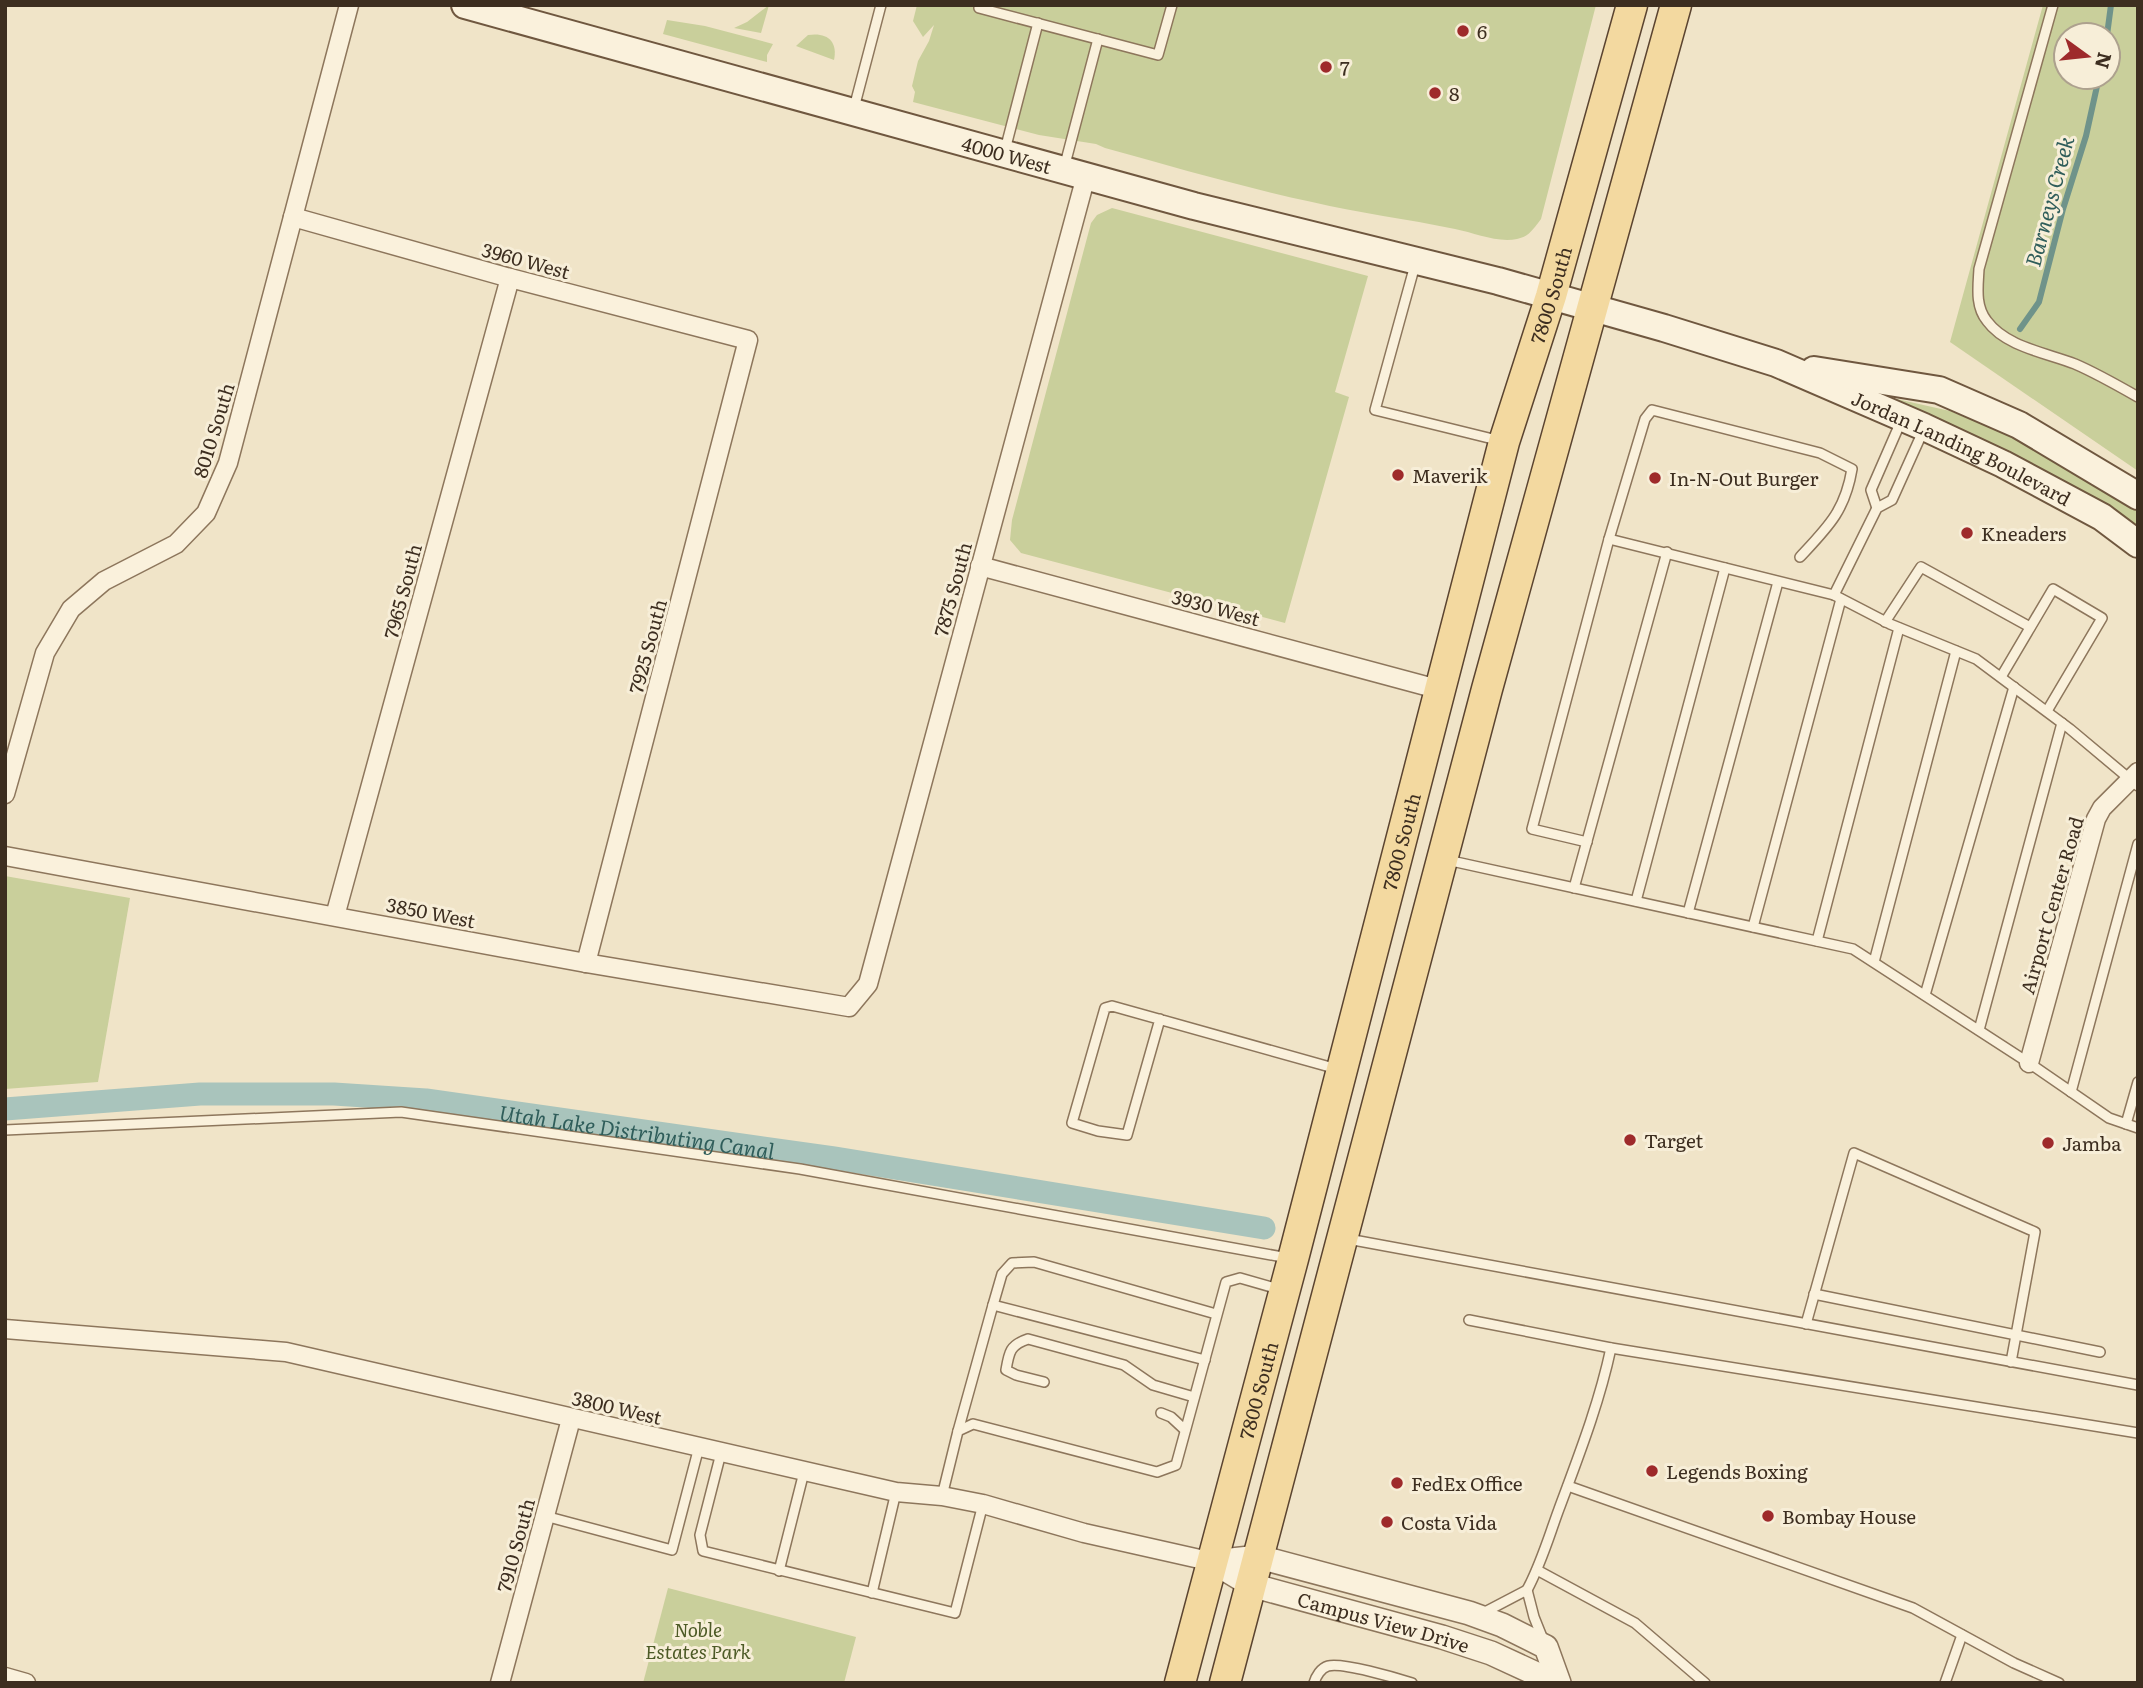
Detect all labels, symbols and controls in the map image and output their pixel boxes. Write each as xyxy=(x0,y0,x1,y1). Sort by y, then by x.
place label: 6 xyxy=(1477,17,1487,45)
north arrow xyxy=(2052,21,2122,91)
marker: 6 xyxy=(1455,23,1471,39)
text: N xyxy=(2089,49,2120,72)
place label: 7 xyxy=(1340,53,1350,81)
marker: 7 xyxy=(1318,59,1334,75)
place label: 8 xyxy=(1449,79,1459,107)
marker: 8 xyxy=(1427,85,1443,101)
street label: 4000 West xyxy=(959,129,1055,180)
water label: Barneys Creek xyxy=(2016,132,2080,270)
street label: 3960 West xyxy=(479,235,573,285)
street label: 7800 South xyxy=(1523,243,1578,347)
street label: 8010 South xyxy=(185,379,241,481)
street label: Jordan Landing Boulevard xyxy=(1847,383,2076,512)
place label: Maverik xyxy=(1412,461,1488,489)
place label: In-N-Out Burger xyxy=(1669,464,1819,492)
marker: Maverik xyxy=(1390,467,1406,483)
marker: In-N-Out Burger xyxy=(1647,470,1663,486)
place label: Kneaders xyxy=(1981,519,2067,547)
marker: Kneaders xyxy=(1959,525,1975,541)
street label: 7875 South xyxy=(926,539,978,639)
street label: 7965 South xyxy=(376,540,428,642)
street label: 3930 West xyxy=(1169,582,1263,632)
street label: 7925 South xyxy=(621,596,673,696)
street label: 7800 South xyxy=(1375,790,1427,893)
street label: Airport Center Road xyxy=(2012,813,2090,997)
street label: 3850 West xyxy=(384,890,478,934)
water label: Utah Lake Distributing Canal xyxy=(498,1095,777,1165)
place label: Target xyxy=(1644,1126,1704,1154)
place label: Jamba xyxy=(2062,1129,2122,1157)
marker: Target xyxy=(1622,1132,1638,1148)
marker: Jamba xyxy=(2040,1135,2056,1151)
street label: 7800 South xyxy=(1232,1338,1284,1442)
street label: 3800 West xyxy=(569,1383,665,1431)
place label: Legends Boxing xyxy=(1666,1457,1808,1485)
marker: Legends Boxing xyxy=(1644,1463,1660,1479)
place label: FedEx Office xyxy=(1411,1469,1523,1497)
marker: FedEx Office xyxy=(1389,1475,1405,1491)
street label: 7910 South xyxy=(489,1495,541,1595)
place label: Bombay House xyxy=(1782,1502,1916,1530)
place label: Costa Vida xyxy=(1401,1508,1498,1536)
marker: Bombay House xyxy=(1760,1508,1776,1524)
marker: Costa Vida xyxy=(1379,1514,1395,1530)
street label: Campus View Drive xyxy=(1294,1584,1473,1659)
park label: Noble Estates Park xyxy=(645,1615,751,1665)

